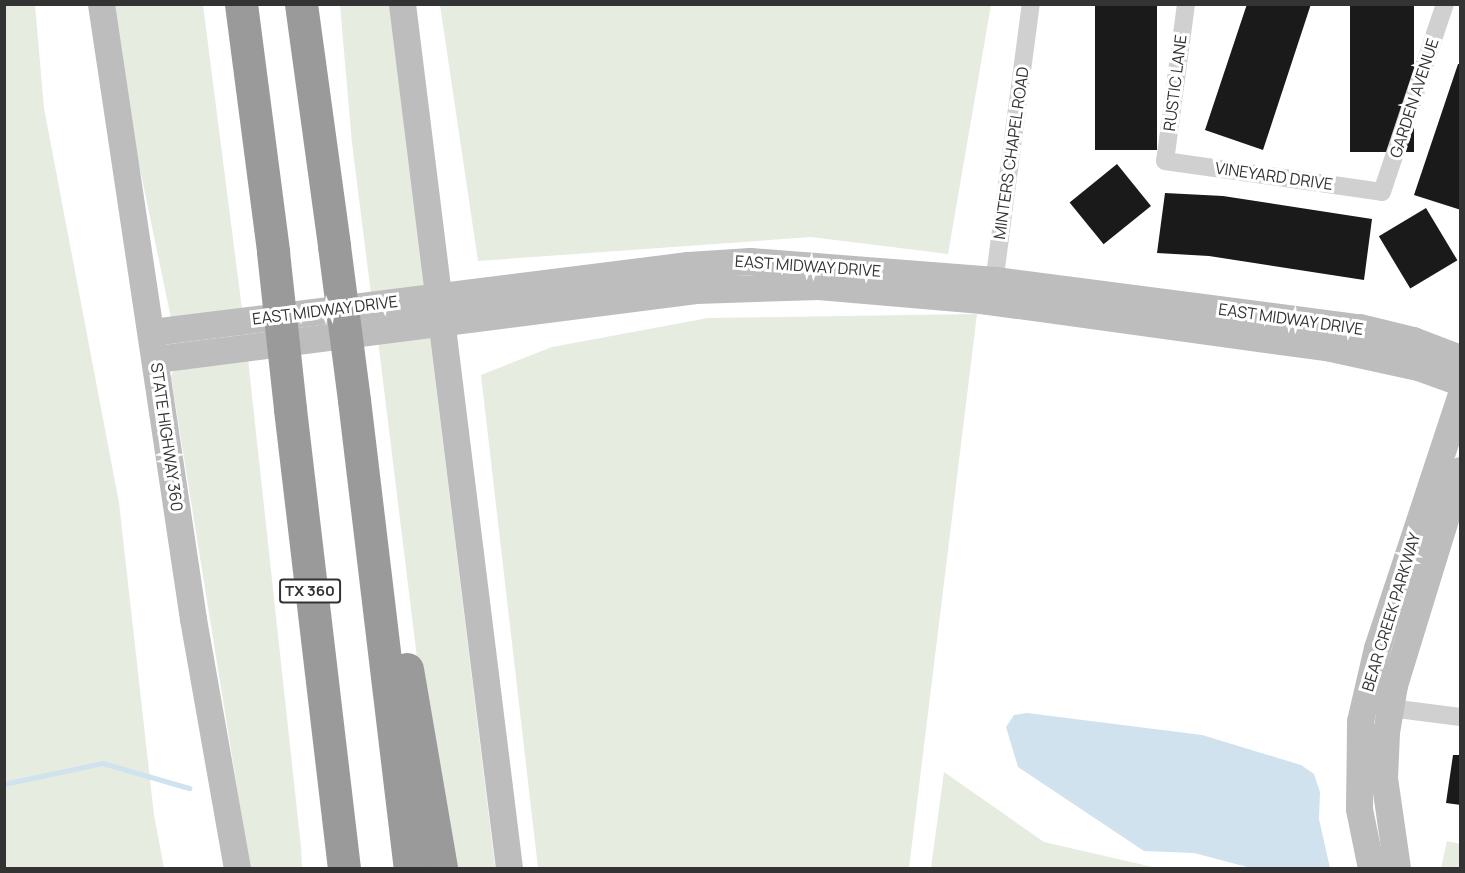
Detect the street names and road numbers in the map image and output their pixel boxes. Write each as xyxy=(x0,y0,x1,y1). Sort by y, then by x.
street label: RUSTIC LANE xyxy=(1160,34,1190,132)
street label: GARDEN AVENUE xyxy=(1386,36,1442,160)
street label: MINTERS CHAPEL ROAD xyxy=(989,65,1033,241)
street label: VINEYARD DRIVE xyxy=(1214,158,1334,194)
street label: EAST MIDWAY DRIVE xyxy=(734,251,882,281)
street label: EAST MIDWAY DRIVE xyxy=(251,291,399,329)
street label: EAST MIDWAY DRIVE xyxy=(1217,299,1365,339)
street label: STATE HIGHWAY 360 xyxy=(147,361,187,513)
street label: BEAR CREEK PARKWAY xyxy=(1358,530,1424,694)
road number: TX 360 xyxy=(278,579,342,603)

